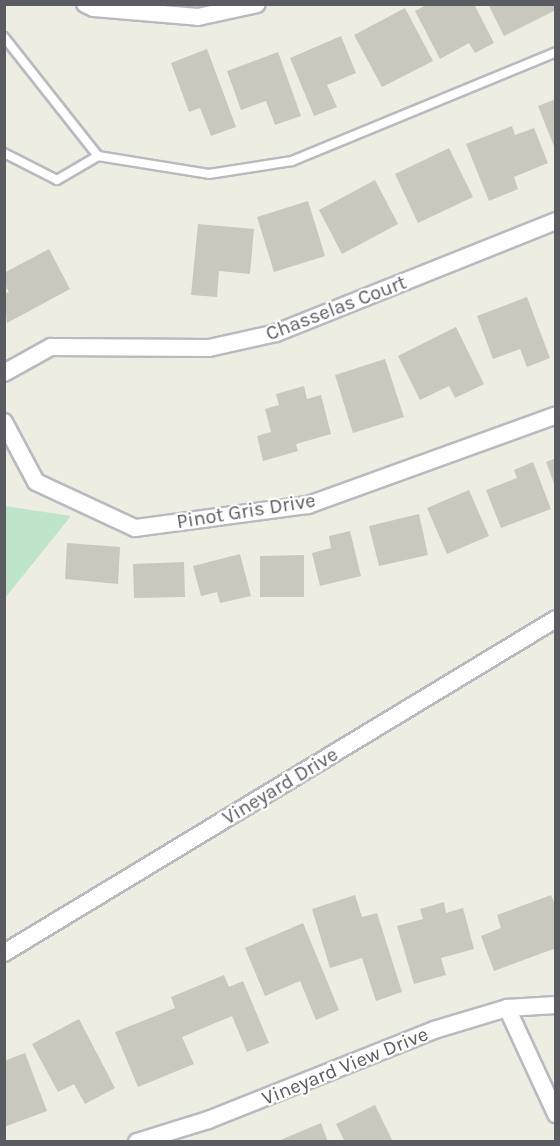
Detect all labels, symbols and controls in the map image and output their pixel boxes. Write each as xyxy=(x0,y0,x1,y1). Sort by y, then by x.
street label: Chasselas Court xyxy=(262,270,410,346)
street label: Pinot Gris Drive xyxy=(175,488,317,534)
street label: Vineyard Drive xyxy=(218,742,342,830)
street label: Vineyard View Drive xyxy=(258,1022,432,1110)

